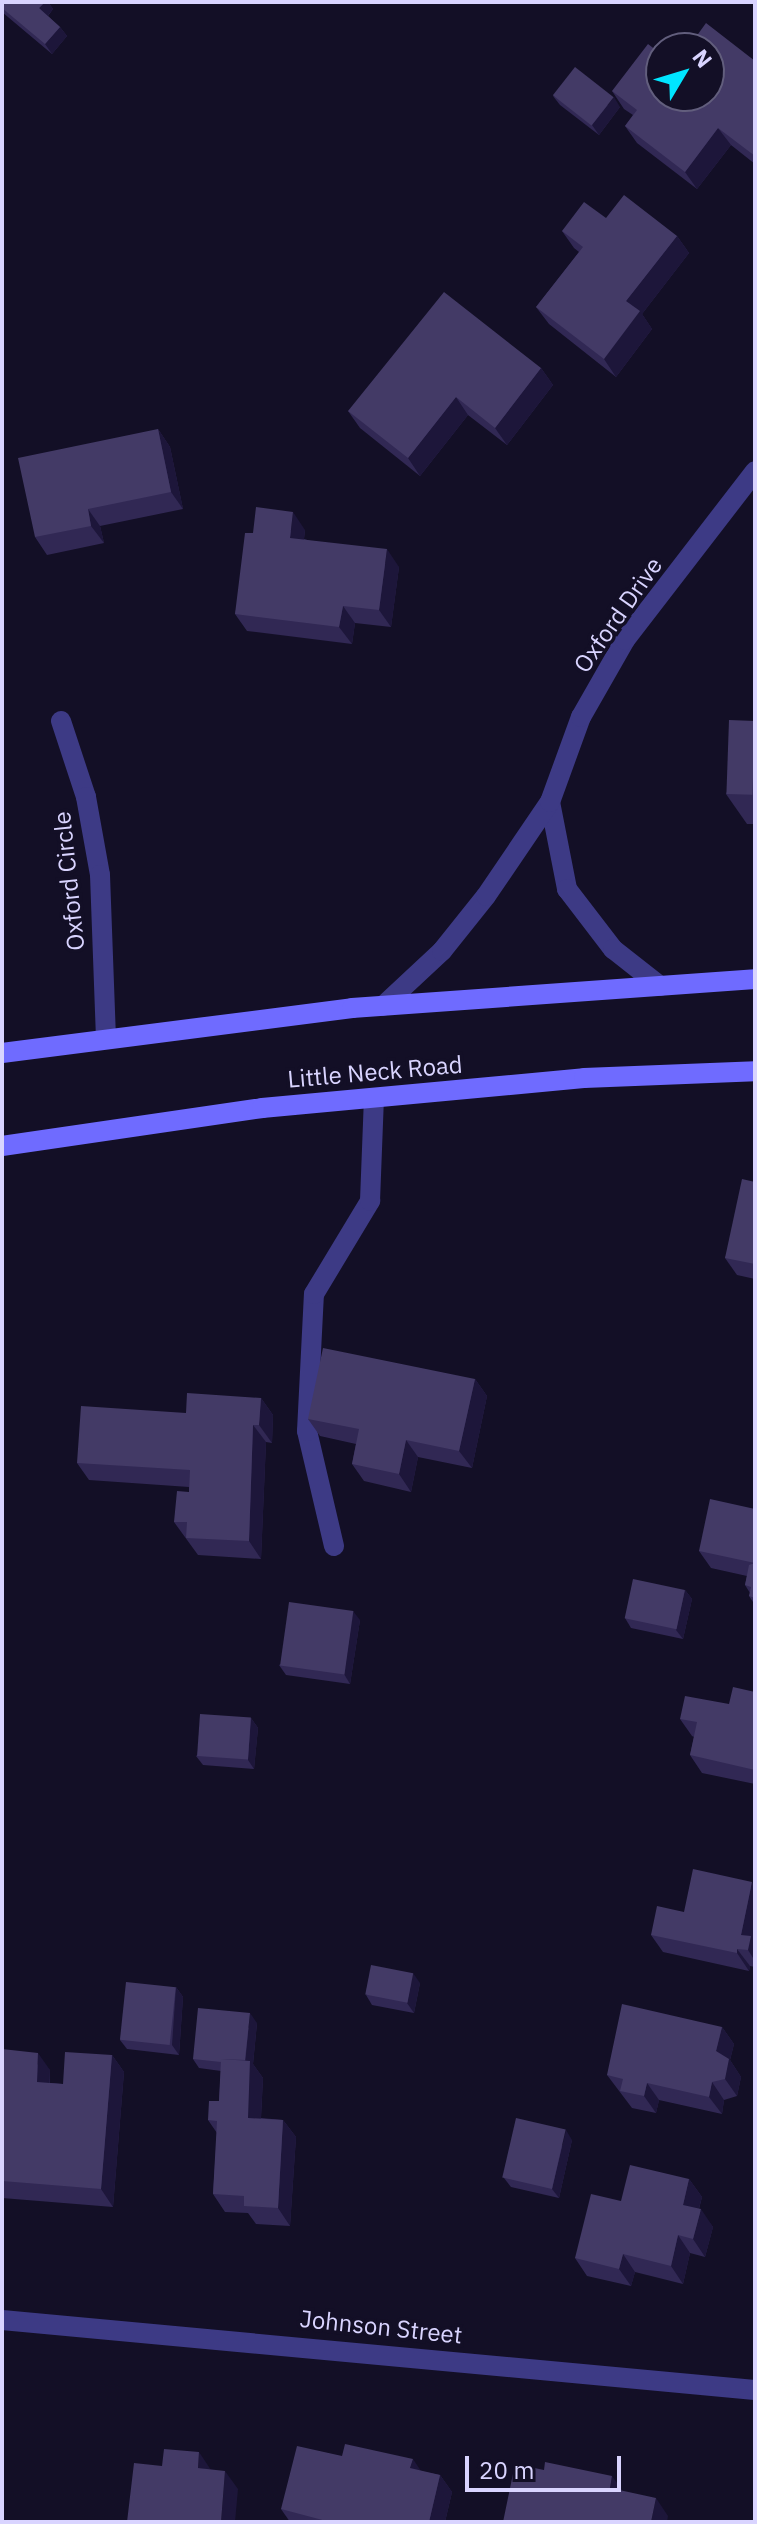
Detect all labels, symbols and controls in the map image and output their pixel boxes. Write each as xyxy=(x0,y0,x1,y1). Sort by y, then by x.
north arrow xyxy=(645,32,725,112)
text: N xyxy=(686,43,719,73)
street label: Oxford Drive xyxy=(568,552,668,678)
street label: Oxford Circle xyxy=(47,810,91,952)
street label: Little Neck Road xyxy=(286,1050,464,1094)
street label: Johnson Street xyxy=(298,2304,464,2350)
scale bar xyxy=(469,2440,625,2490)
text: 20 m xyxy=(479,2454,534,2486)

